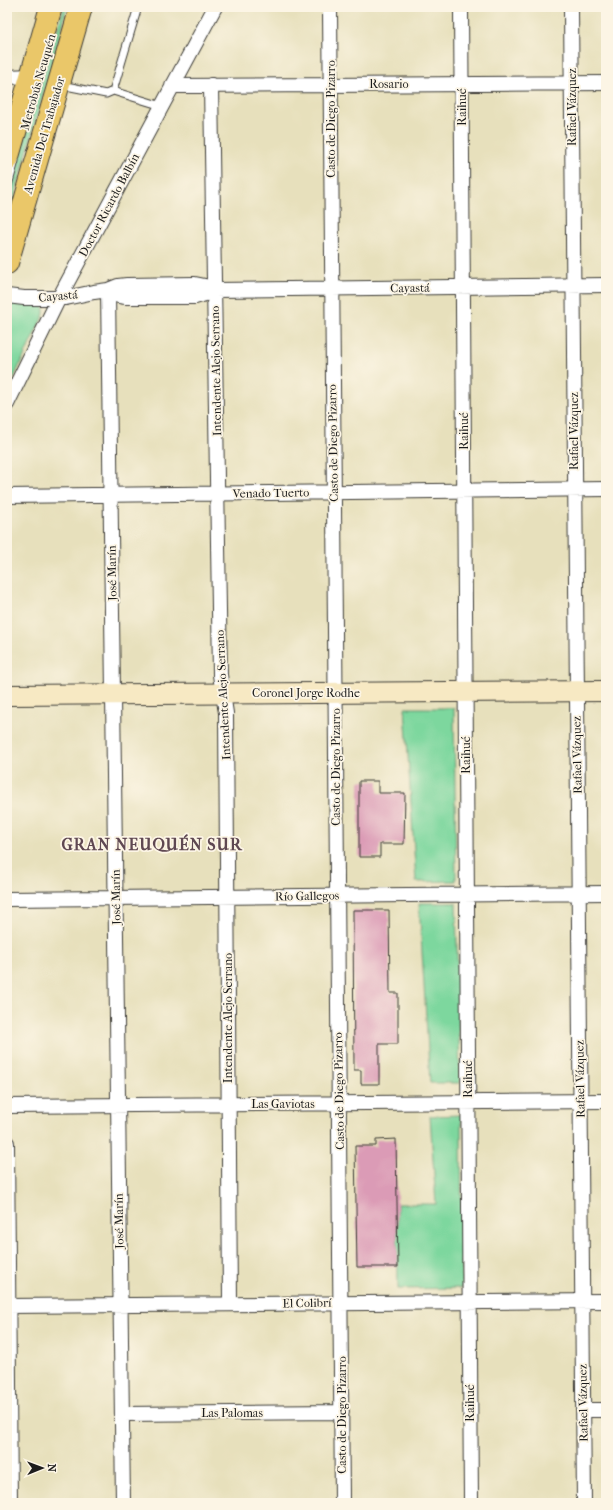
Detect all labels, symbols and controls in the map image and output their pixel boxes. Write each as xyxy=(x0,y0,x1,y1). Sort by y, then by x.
street label: Metrobús Neuquén xyxy=(18,32,58,132)
street label: Casto de Diego Pizarro xyxy=(324,60,338,178)
street label: Rafael Vázquez xyxy=(565,67,579,146)
street label: Avenida Del Trabajador xyxy=(20,74,68,196)
street label: Rosario xyxy=(369,77,409,91)
street label: Raihué xyxy=(455,88,469,126)
street label: Doctor Ricardo Balbín xyxy=(76,151,142,259)
street label: Cayastá xyxy=(390,281,430,295)
street label: Cayastá xyxy=(38,287,79,305)
street label: Intendente Alejo Serrano xyxy=(208,306,224,436)
street label: Casto de Diego Pizarro xyxy=(325,384,341,502)
street label: Rafael Vázquez xyxy=(567,391,581,470)
street label: Raihué xyxy=(457,412,471,450)
street label: Venado Tuerto xyxy=(231,485,310,501)
street label: José Marín xyxy=(105,545,120,602)
street label: Intendente Alejo Serrano xyxy=(213,630,233,760)
street label: Coronel Jorge Rodhe xyxy=(252,686,360,700)
street label: Casto de Diego Pizarro xyxy=(329,708,343,826)
street label: Rafael Vázquez xyxy=(569,715,585,794)
street label: Raihué xyxy=(459,736,473,774)
district label: GRAN NEUQUÉN SUR xyxy=(61,834,243,854)
street label: José Marín xyxy=(109,869,124,926)
street label: Río Gallegos xyxy=(275,888,340,904)
street label: Intendente Alejo Serrano xyxy=(221,953,235,1083)
street label: Casto de Diego Pizarro xyxy=(331,1032,347,1150)
street label: Rafael Vázquez xyxy=(572,1039,588,1118)
street label: Raihué xyxy=(461,1060,475,1098)
street label: Las Gaviotas xyxy=(251,1097,315,1111)
street label: José Marín xyxy=(112,1193,127,1250)
street label: El Colibrí xyxy=(282,1296,332,1310)
street label: Casto de Diego Pizarro xyxy=(335,1356,349,1474)
street label: Rafael Vázquez xyxy=(575,1363,591,1442)
street label: Raihué xyxy=(463,1384,477,1422)
street label: Las Palomas xyxy=(201,1406,263,1420)
north arrow xyxy=(22,1448,62,1488)
text: N xyxy=(45,1464,58,1473)

